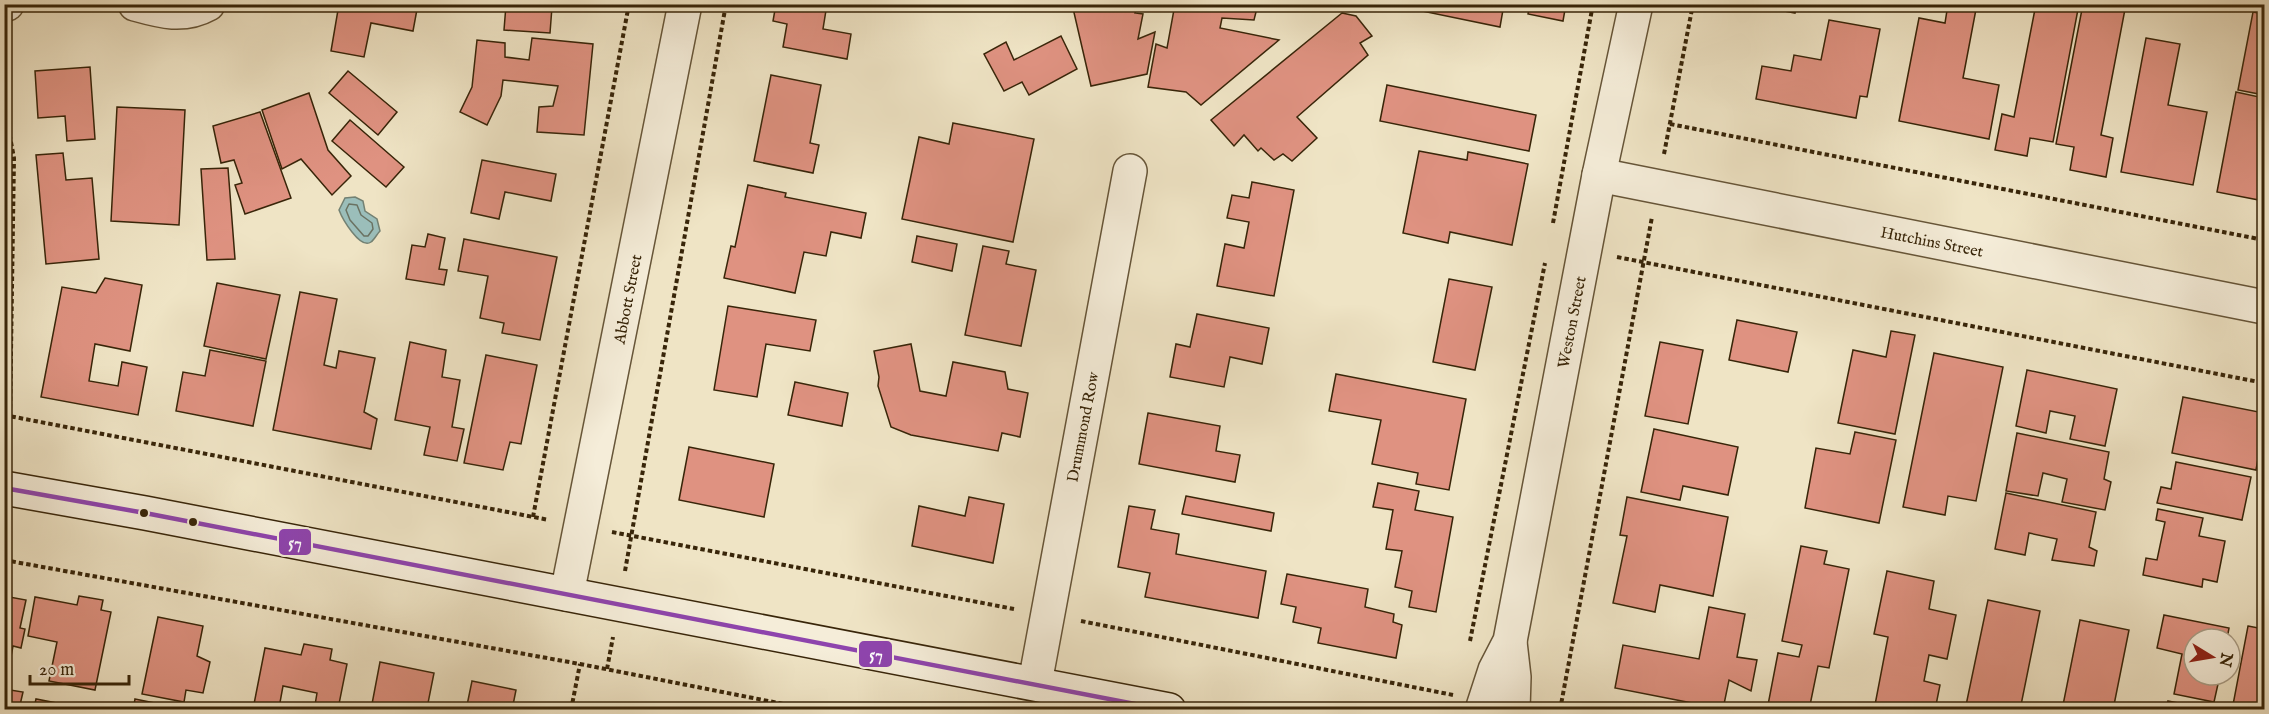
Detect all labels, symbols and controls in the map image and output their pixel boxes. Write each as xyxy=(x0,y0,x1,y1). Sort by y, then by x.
street label: Hutchins Street xyxy=(1878,223,1985,263)
street label: Abbott Street xyxy=(610,252,648,347)
street label: Weston Street xyxy=(1554,274,1592,370)
street label: Drummond Row xyxy=(1063,370,1105,484)
unlabelled marker xyxy=(138,507,150,519)
unlabelled marker xyxy=(187,516,199,528)
line badge: 57 xyxy=(278,528,312,556)
text: 57 xyxy=(288,534,302,554)
north arrow xyxy=(2182,627,2242,687)
line badge: 57 xyxy=(858,640,893,668)
text: 57 xyxy=(869,646,883,666)
scale bar xyxy=(30,648,129,686)
text: N xyxy=(2214,650,2236,668)
text: 20 m xyxy=(39,659,74,682)

